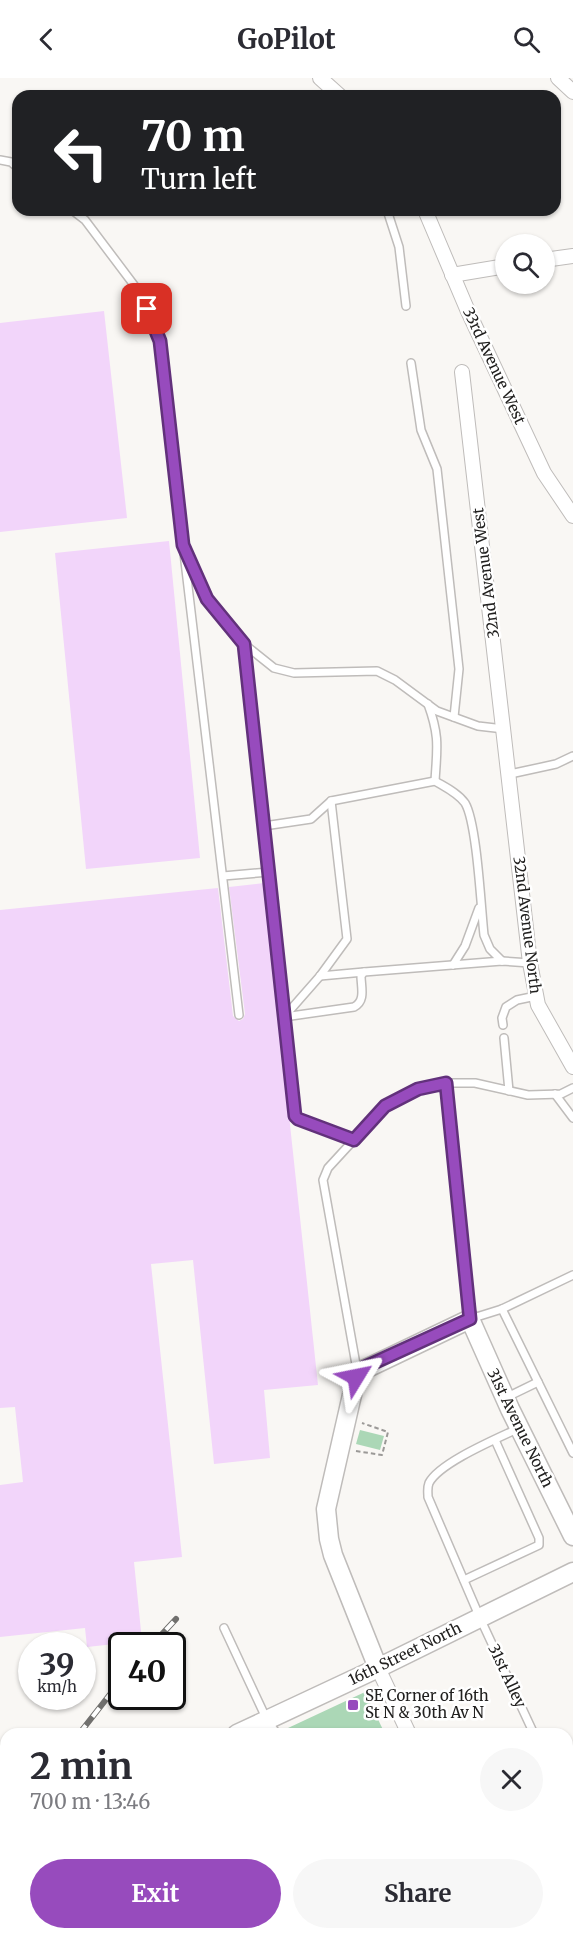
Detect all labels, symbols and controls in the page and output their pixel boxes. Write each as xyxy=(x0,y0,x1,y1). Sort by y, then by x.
text: GoPilot xyxy=(237,22,336,56)
icon: back xyxy=(30,23,63,56)
icon: search xyxy=(510,23,543,56)
text: 70 m xyxy=(141,110,245,162)
icon: left xyxy=(42,114,120,192)
text: Turn left xyxy=(141,162,256,196)
map controls xyxy=(495,234,555,294)
button: search xyxy=(495,234,555,294)
pin xyxy=(121,283,172,334)
icon: arrive xyxy=(130,292,163,325)
street label: 33rd Avenue West xyxy=(459,304,530,427)
street label: 32nd Avenue West xyxy=(468,507,503,639)
street label: 32nd Avenue North xyxy=(510,855,545,995)
position arrow xyxy=(324,1345,388,1409)
street label: 31st Avenue North xyxy=(483,1365,558,1491)
street label: 16th Street North xyxy=(345,1618,464,1689)
speed limit sign: 40 xyxy=(108,1632,186,1710)
street label: 31st Alley xyxy=(484,1641,531,1711)
text: 39 xyxy=(40,1645,74,1683)
text: km/h xyxy=(37,1677,77,1696)
place label: SE Corner of 16th St N & 30th Av N xyxy=(365,1686,489,1722)
marker: SE Corner of 16th St N & 30th Av N xyxy=(346,1698,360,1712)
text: 2 min xyxy=(30,1744,133,1789)
button: close xyxy=(480,1748,543,1811)
text: 700 m · 13:46 xyxy=(30,1789,150,1814)
button: Exit xyxy=(30,1859,281,1928)
button: Share xyxy=(293,1859,543,1928)

